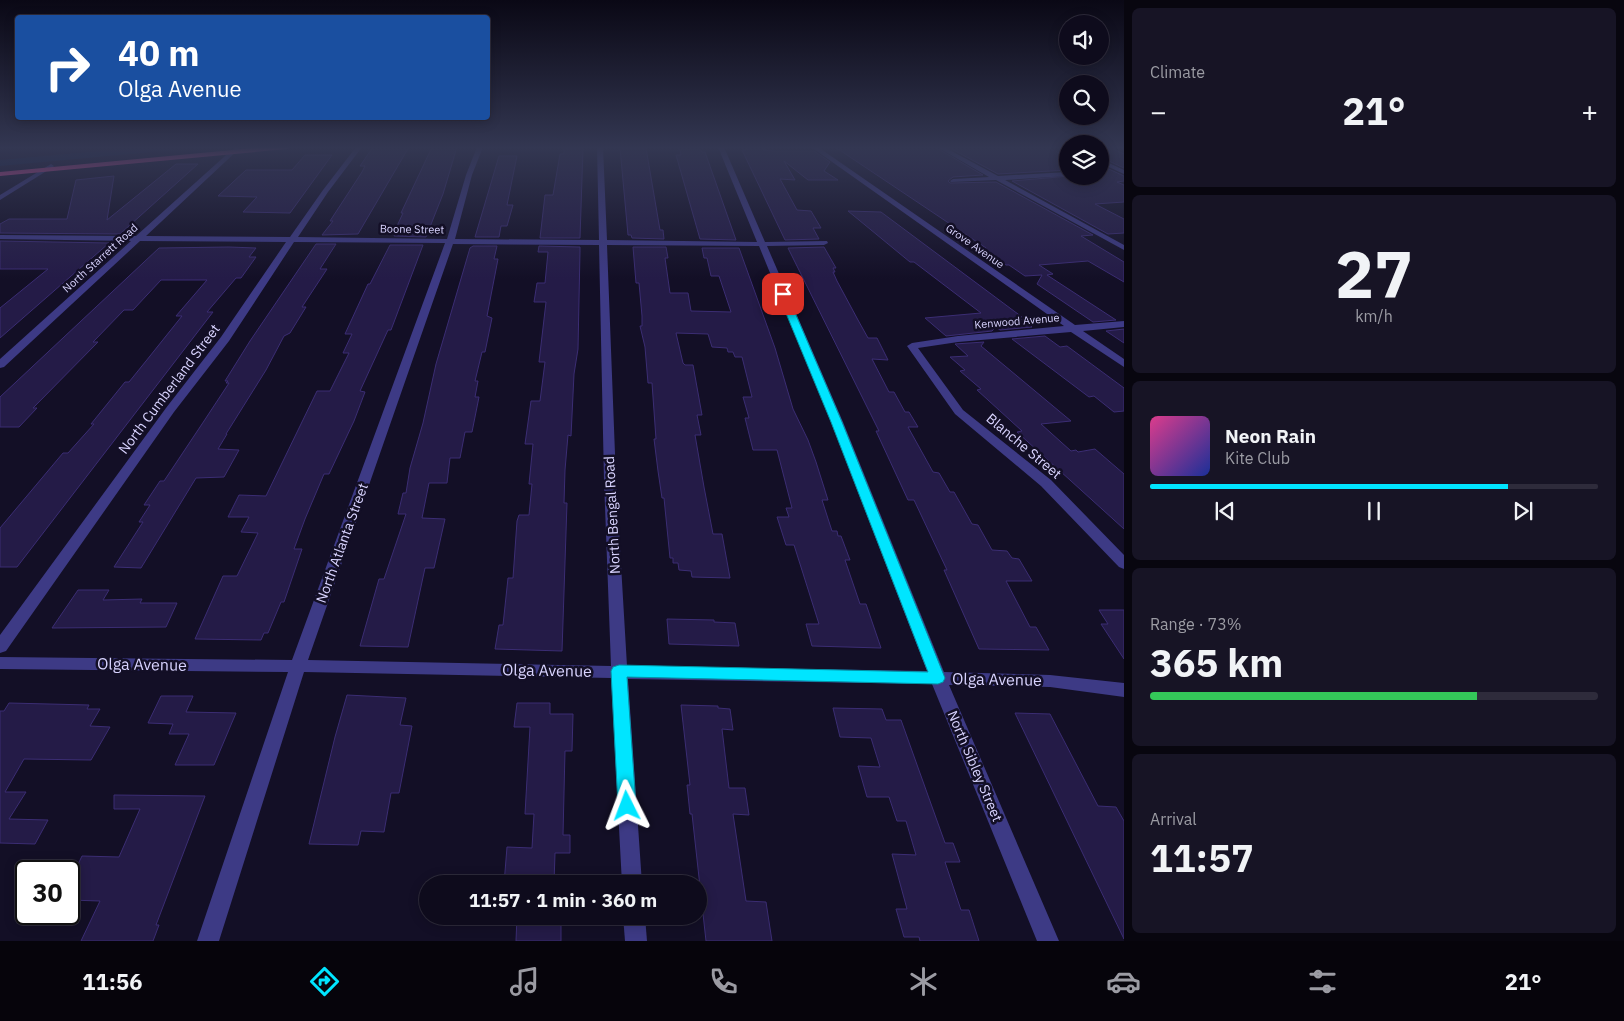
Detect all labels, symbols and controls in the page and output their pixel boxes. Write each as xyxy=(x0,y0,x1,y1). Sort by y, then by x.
map controls xyxy=(1059,15,1109,185)
button: sound xyxy=(1059,15,1109,65)
text: 40 m xyxy=(118,30,200,76)
icon: right xyxy=(35,35,100,100)
text: Climate xyxy=(1150,62,1205,82)
text: Olga Avenue xyxy=(118,74,242,103)
button: search xyxy=(1059,75,1109,125)
text: 21° xyxy=(1342,86,1406,135)
text: − xyxy=(1150,93,1167,130)
text: + xyxy=(1581,93,1598,130)
button: layers xyxy=(1059,135,1109,185)
street label: North Starrett Road xyxy=(59,221,141,295)
street label: Boone Street xyxy=(380,221,445,237)
street label: Grove Avenue xyxy=(943,221,1007,271)
text: 27 xyxy=(1335,231,1413,316)
pin xyxy=(762,273,804,315)
icon: arrive xyxy=(769,280,797,308)
text: km/h xyxy=(1355,306,1393,326)
street label: Kenwood Avenue xyxy=(974,310,1060,332)
street label: North Cumberland Street xyxy=(114,320,224,458)
street label: Blanche Street xyxy=(983,409,1065,483)
text: Neon Rain xyxy=(1225,424,1316,448)
text: Kite Club xyxy=(1225,448,1290,468)
street label: North Bengal Road xyxy=(600,456,624,574)
street label: North Atlanta Street xyxy=(312,481,372,605)
icon: previous xyxy=(1211,497,1239,525)
icon: pause xyxy=(1360,497,1388,525)
icon: next xyxy=(1509,497,1537,525)
text: Range · 73% xyxy=(1150,614,1242,634)
text: 365 km xyxy=(1150,638,1283,687)
street label: Olga Avenue xyxy=(97,653,187,675)
street label: Olga Avenue xyxy=(502,659,592,681)
street label: Olga Avenue xyxy=(952,668,1042,690)
street label: North Sibley Street xyxy=(943,708,1007,824)
position arrow xyxy=(600,779,652,831)
text: Arrival xyxy=(1150,809,1197,829)
text: 11:57 xyxy=(1150,833,1254,882)
speed limit sign: 30 xyxy=(15,860,80,925)
text: 11:57 · 1 min · 360 m xyxy=(469,888,657,912)
icon: directions xyxy=(307,964,342,999)
icon: music xyxy=(507,964,542,999)
icon: phone xyxy=(706,964,741,999)
icon: climate xyxy=(906,964,941,999)
icon: car xyxy=(1106,964,1141,999)
icon: filters xyxy=(1305,964,1340,999)
text: 11:56 xyxy=(82,967,142,996)
text: 21° xyxy=(1505,967,1542,996)

